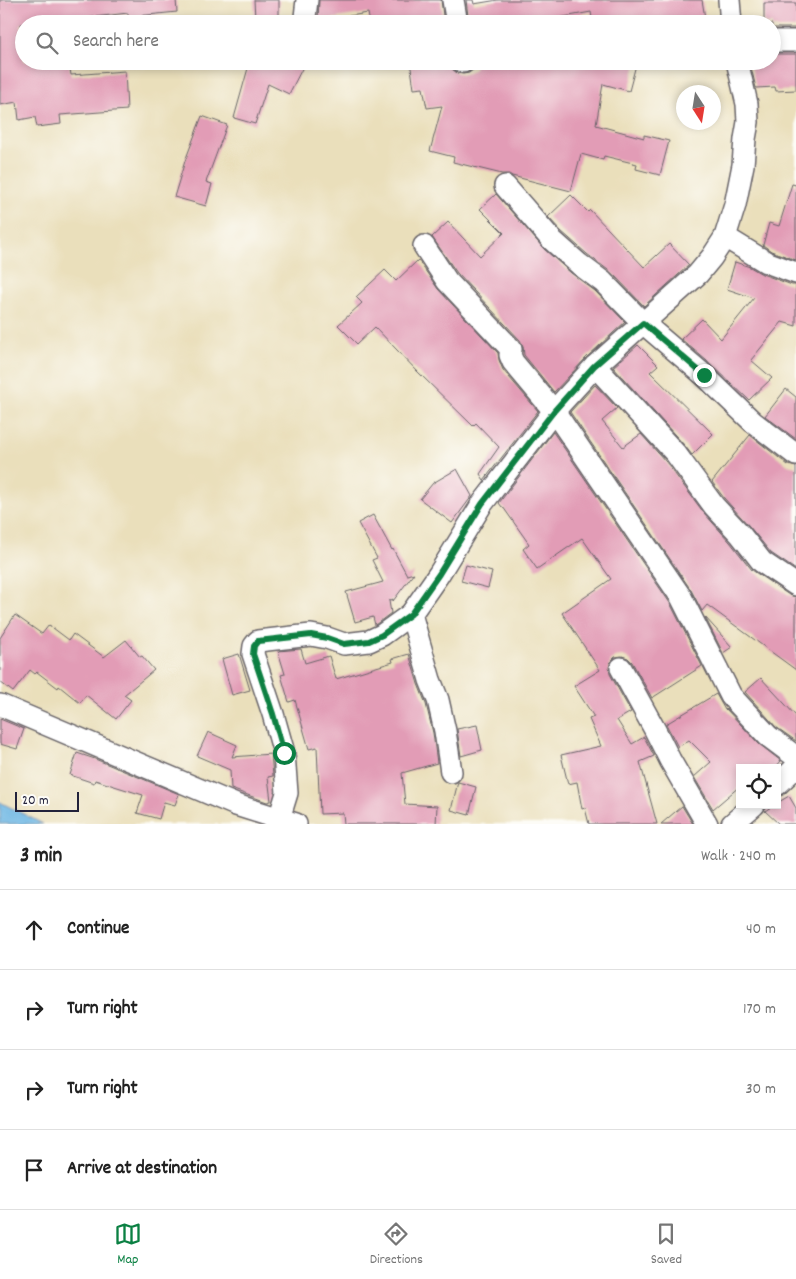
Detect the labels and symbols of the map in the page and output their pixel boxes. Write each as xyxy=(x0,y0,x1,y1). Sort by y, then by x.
north arrow xyxy=(676,85,721,130)
route end xyxy=(693,364,716,387)
route start xyxy=(273,742,296,765)
scale bar xyxy=(15,789,79,812)

